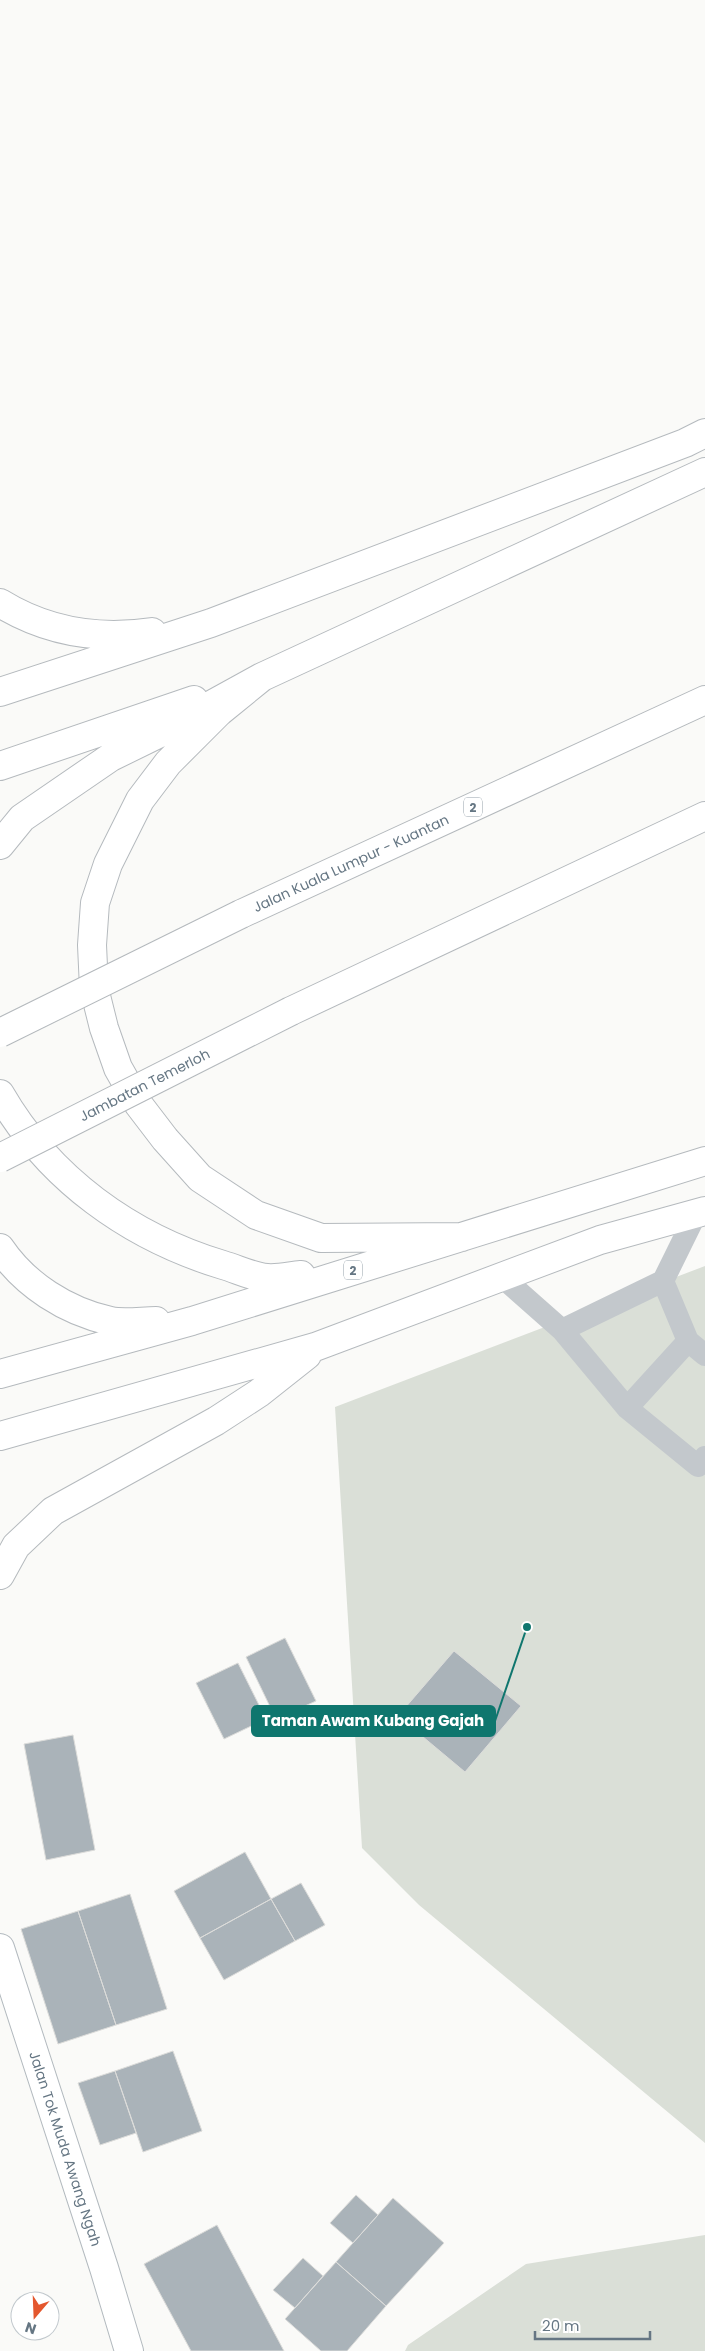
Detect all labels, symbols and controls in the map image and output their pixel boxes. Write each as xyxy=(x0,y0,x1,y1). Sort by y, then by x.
road number: 2 xyxy=(464,798,482,816)
street label: Jalan Kuala Lumpur - Kuantan xyxy=(250,809,452,917)
street label: Jambatan Temerloh xyxy=(76,1044,213,1126)
road number: 2 xyxy=(344,1260,362,1280)
callout: Taman Awam Kubang Gajah xyxy=(252,1706,495,1736)
text: Taman Awam Kubang Gajah xyxy=(262,1710,484,1731)
street label: Jalan Tok Muda Awang Ngah xyxy=(24,2049,106,2249)
north arrow xyxy=(10,2291,60,2341)
scale bar xyxy=(535,2308,650,2340)
text: 20 m xyxy=(542,2315,580,2336)
text: N xyxy=(23,2317,39,2339)

